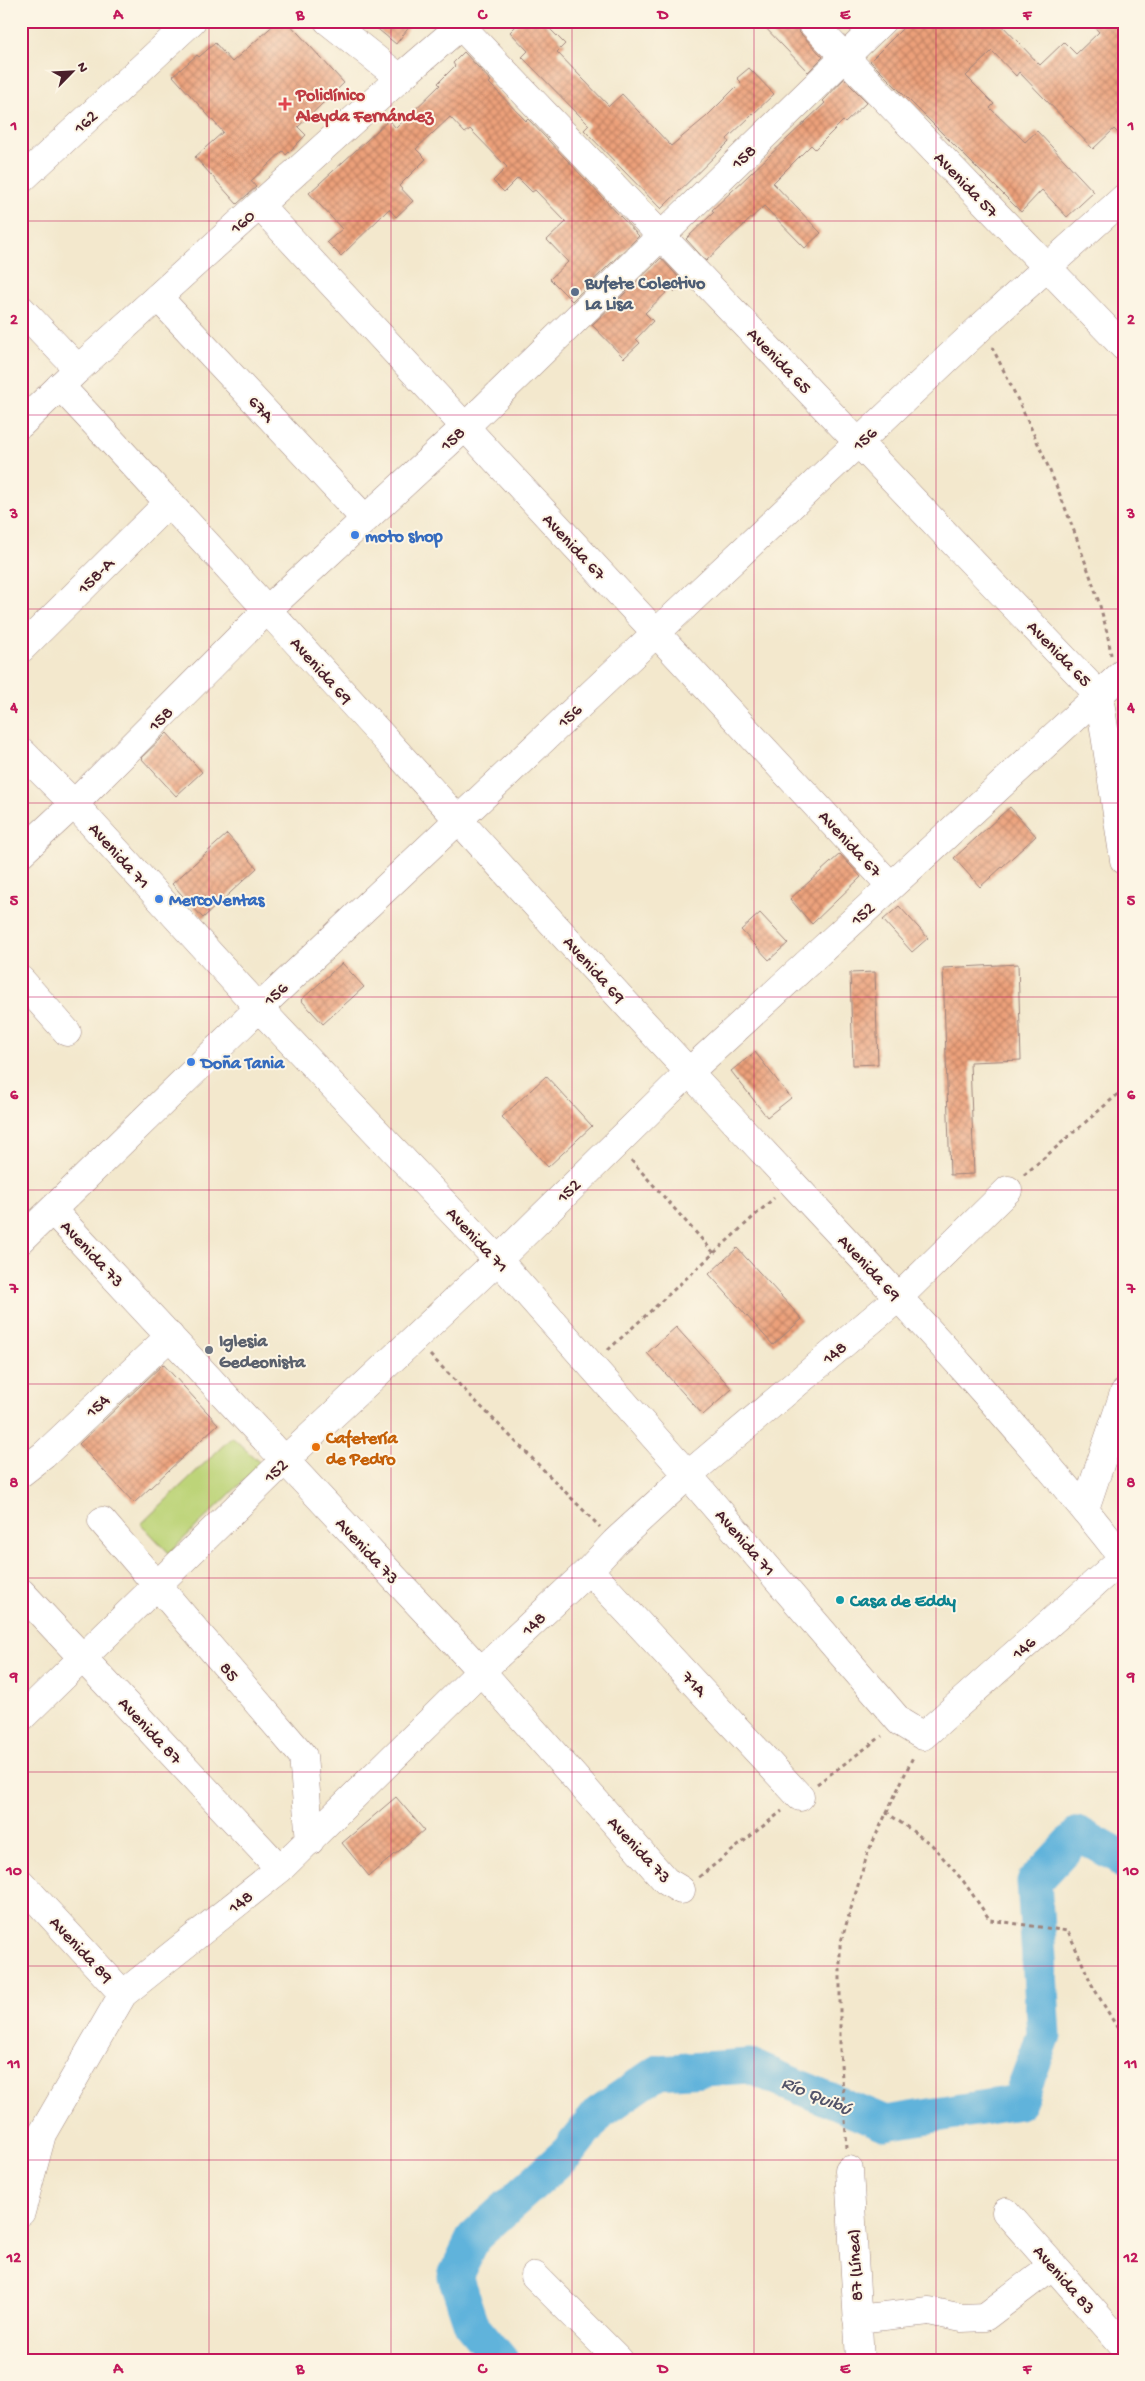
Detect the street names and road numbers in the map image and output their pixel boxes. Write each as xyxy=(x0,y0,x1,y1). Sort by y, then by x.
street label: 162 xyxy=(70,106,103,140)
street label: 158 xyxy=(727,141,762,175)
street label: Avenida 57 xyxy=(928,148,1002,224)
street label: 160 xyxy=(226,206,261,240)
street label: Avenida 65 xyxy=(742,324,815,399)
street label: 67A xyxy=(243,392,279,429)
street label: 158 xyxy=(436,423,471,457)
street label: 156 xyxy=(848,423,883,457)
street label: Avenida 67 xyxy=(537,510,610,586)
street label: 158-A xyxy=(73,553,120,600)
street label: Avenida 65 xyxy=(1022,617,1095,692)
street label: Avenida 69 xyxy=(284,634,356,710)
street label: 156 xyxy=(553,700,588,734)
street label: 158 xyxy=(144,703,179,737)
street label: Avenida 67 xyxy=(813,807,886,883)
street label: Avenida 71 xyxy=(83,819,153,894)
street label: 152 xyxy=(846,898,880,932)
street label: Avenida 69 xyxy=(557,933,629,1009)
street label: 156 xyxy=(259,978,294,1012)
street label: 152 xyxy=(553,1175,586,1209)
street label: Avenida 71 xyxy=(441,1204,512,1278)
street label: Avenida 73 xyxy=(55,1217,127,1293)
street label: Avenida 69 xyxy=(832,1231,904,1306)
street label: 148 xyxy=(818,1338,852,1371)
street label: 154 xyxy=(82,1390,115,1424)
street label: 152 xyxy=(260,1455,293,1489)
street label: Avenida 71 xyxy=(709,1506,779,1581)
street label: Avenida 73 xyxy=(330,1514,402,1590)
street label: 148 xyxy=(517,1608,551,1642)
street label: 146 xyxy=(1008,1632,1042,1666)
street label: 85 xyxy=(214,1658,242,1687)
street label: 71A xyxy=(676,1667,711,1703)
street label: Avenida 87 xyxy=(113,1694,186,1770)
street label: Avenida 73 xyxy=(602,1813,674,1889)
street label: 148 xyxy=(224,1887,258,1920)
street label: Avenida 89 xyxy=(44,1913,116,1989)
street label: 87 (Línea) xyxy=(844,2228,869,2301)
street label: Avenida 83 xyxy=(1028,2242,1099,2319)

